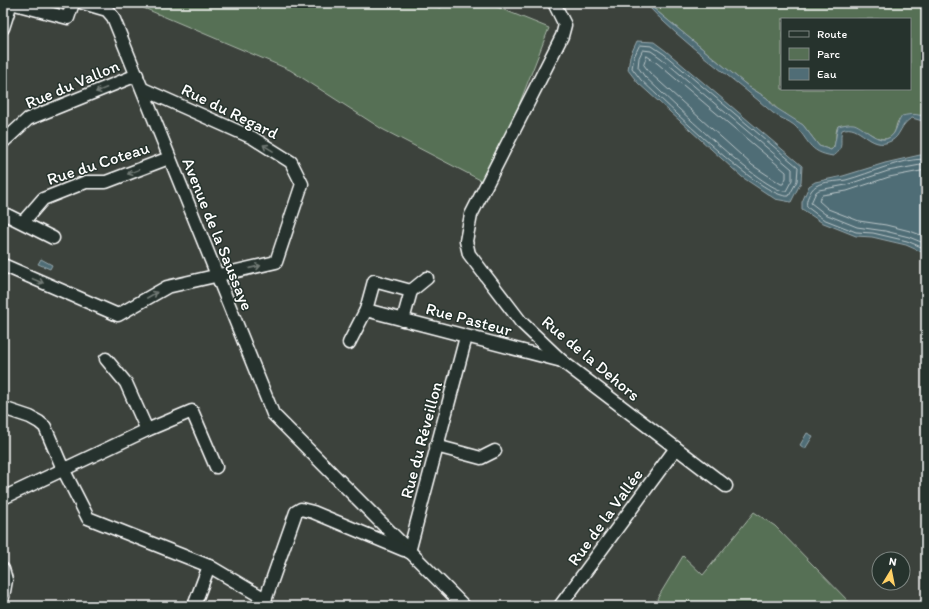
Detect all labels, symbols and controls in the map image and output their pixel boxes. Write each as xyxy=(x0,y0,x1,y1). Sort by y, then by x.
legend xyxy=(781,18,911,90)
text: Route xyxy=(817,27,847,41)
text: Parc xyxy=(817,47,840,61)
street label: Rue du Vallon xyxy=(22,55,122,113)
text: Eau xyxy=(817,67,837,81)
street label: Rue du Regard xyxy=(178,79,282,143)
one-way arrow xyxy=(95,86,107,94)
street label: Rue du Coteau xyxy=(44,137,152,189)
one-way arrow xyxy=(262,143,274,151)
street label: Avenue de la Saussaye xyxy=(178,155,258,313)
one-way arrow xyxy=(127,168,139,176)
one-way arrow xyxy=(248,263,261,271)
one-way arrow xyxy=(32,278,44,286)
one-way arrow xyxy=(146,291,158,299)
street label: Rue Pasteur xyxy=(424,298,514,340)
street label: Rue de la Dehors xyxy=(538,311,644,405)
street label: Rue du Réveillon xyxy=(396,379,446,501)
street label: Rue de la Vallée xyxy=(563,465,647,569)
north arrow xyxy=(871,551,911,591)
text: N xyxy=(888,555,897,569)

